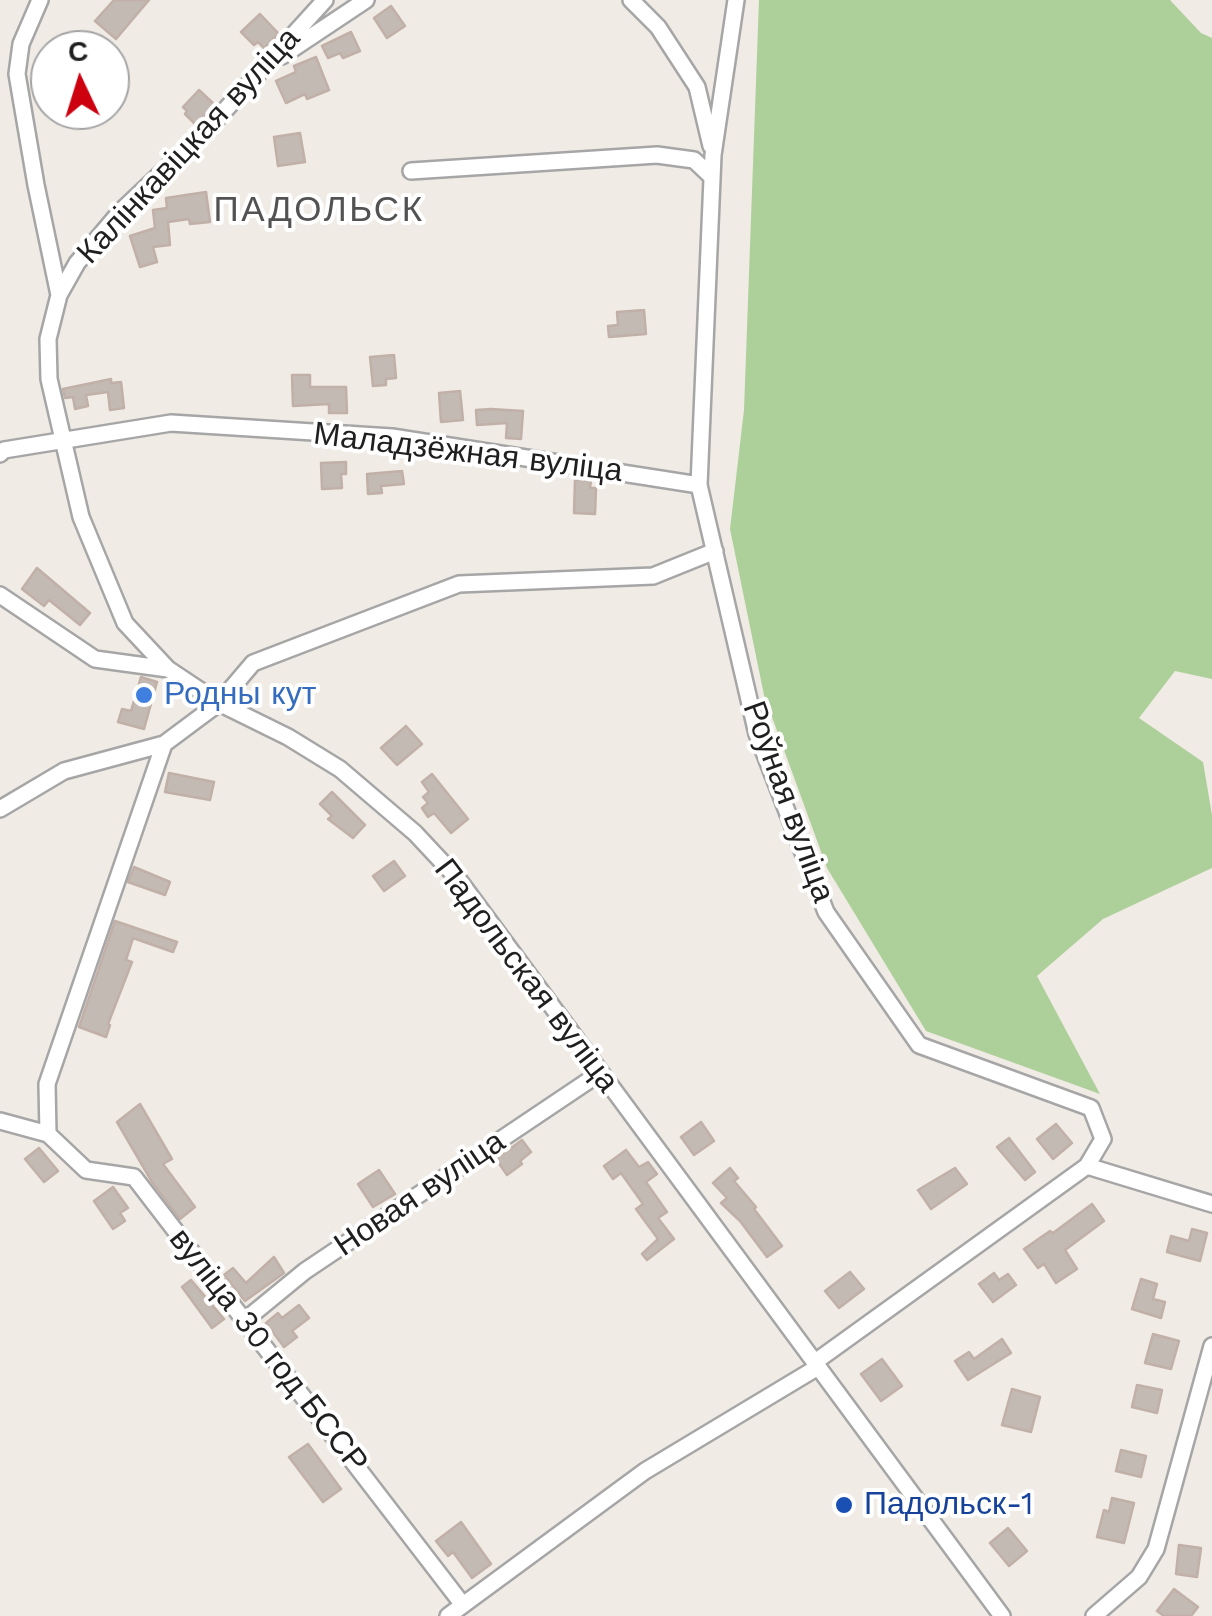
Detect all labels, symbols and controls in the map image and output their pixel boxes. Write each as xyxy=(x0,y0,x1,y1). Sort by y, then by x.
street label: Калінкавіцкая вуліца xyxy=(70,20,308,272)
north arrow xyxy=(30,30,130,130)
text: С xyxy=(67,34,89,69)
district label: ПАДОЛЬСК xyxy=(213,190,425,232)
street label: Маладзёжная вуліца xyxy=(311,415,625,491)
place label: Родны кут xyxy=(164,676,316,714)
marker: Родны кут xyxy=(133,684,155,706)
street label: Роўная вуліца xyxy=(734,696,842,908)
street label: Падольская вуліца xyxy=(426,852,626,1100)
street label: Новая вуліца xyxy=(328,1123,512,1265)
street label: вуліца 30 год БССР xyxy=(161,1221,375,1481)
place label: Падольск-1 xyxy=(864,1486,1033,1524)
marker: Падольск-1 xyxy=(833,1494,855,1516)

